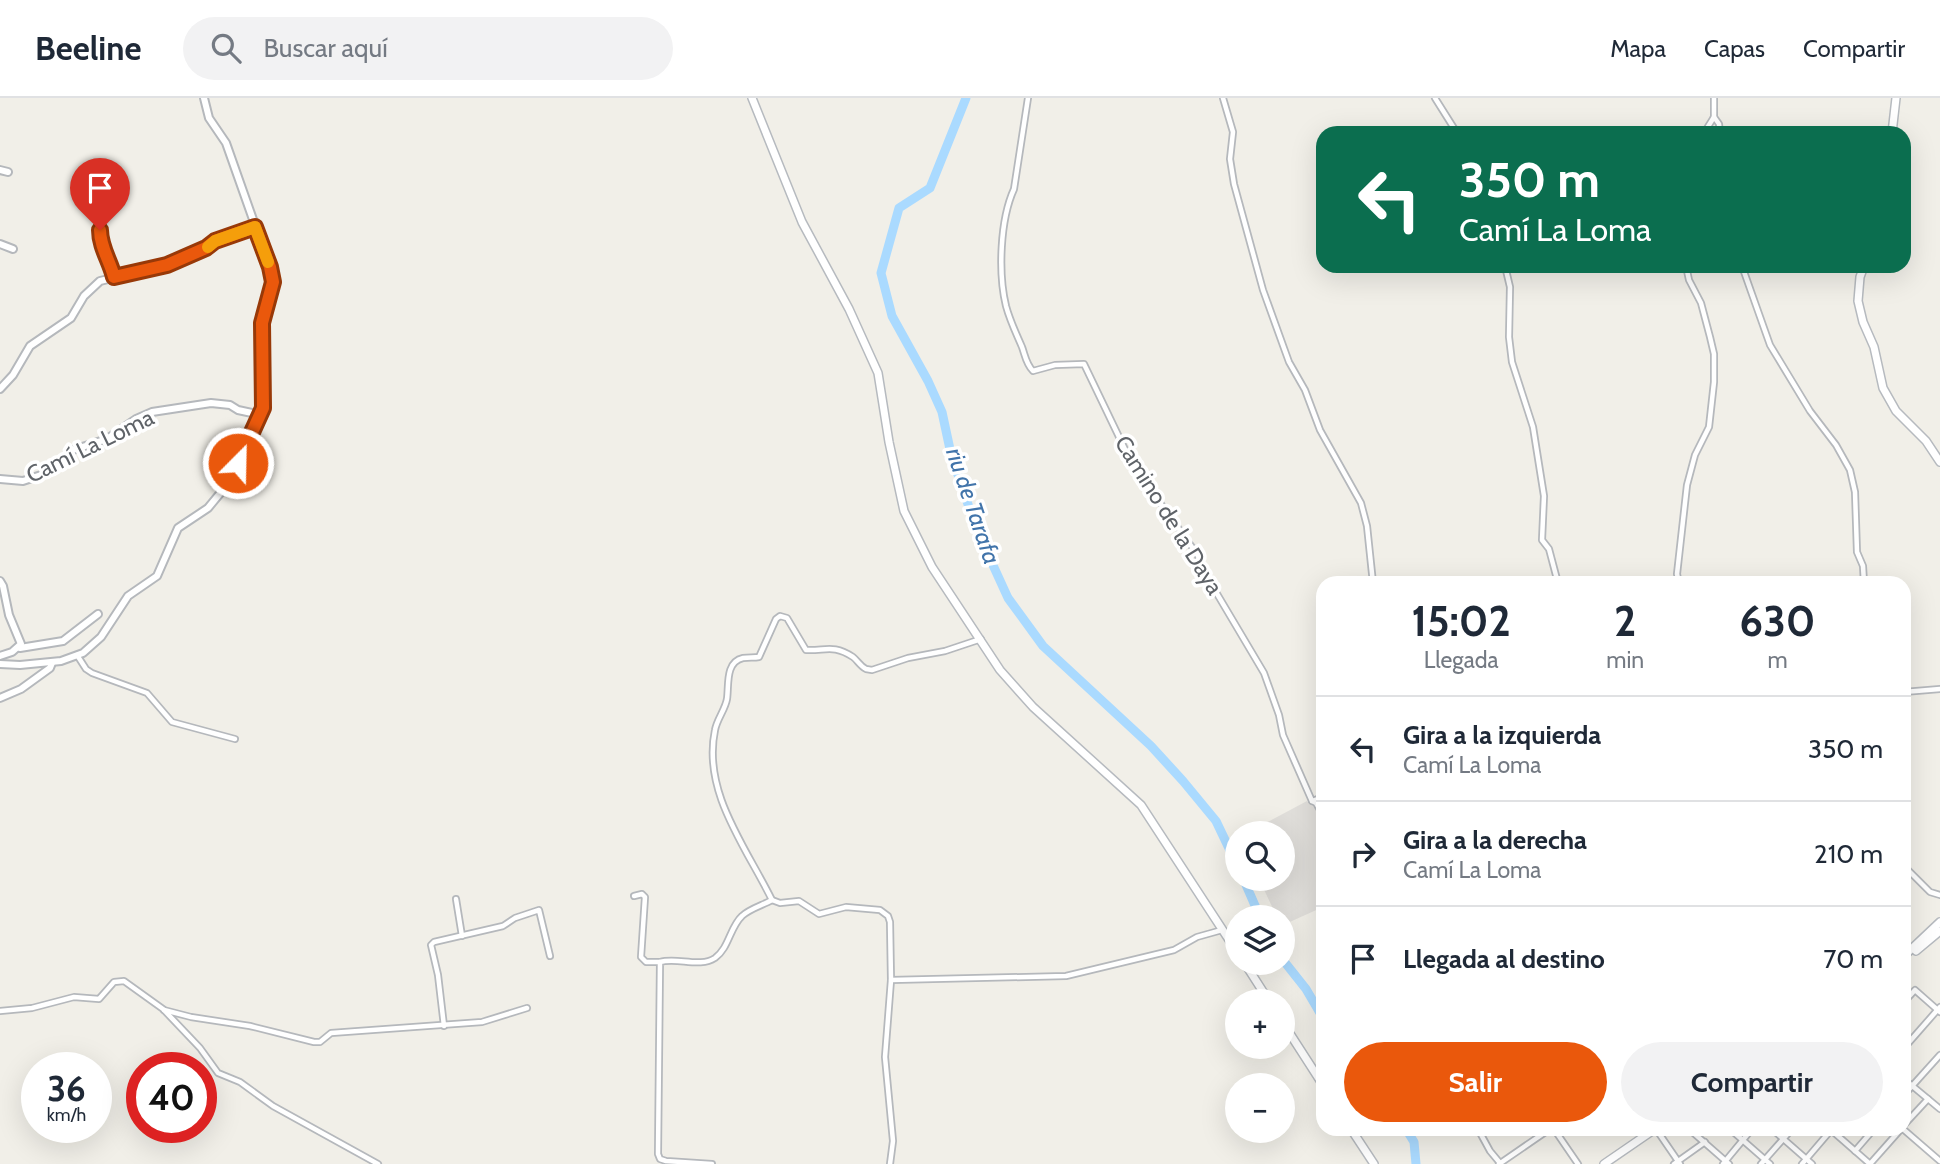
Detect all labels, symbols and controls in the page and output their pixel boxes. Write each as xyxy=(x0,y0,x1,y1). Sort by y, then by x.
search box xyxy=(183,17,673,80)
text: Beeline xyxy=(35,28,141,68)
icon: search xyxy=(207,29,245,67)
text: Buscar aquí xyxy=(263,32,388,64)
text: Mapa xyxy=(1610,34,1666,63)
text: Capas xyxy=(1704,34,1765,63)
text: Compartir xyxy=(1803,34,1905,63)
text: 350 m xyxy=(1459,150,1600,209)
icon: left xyxy=(1344,154,1435,245)
pin xyxy=(70,158,130,230)
icon: arrive xyxy=(81,169,119,207)
text: Camí La Loma xyxy=(1459,210,1651,249)
street label: Camí La Loma xyxy=(22,403,158,489)
position arrow xyxy=(201,426,275,500)
street label: Camino de la Daya xyxy=(1109,430,1229,600)
water label: riu de Tarafa xyxy=(940,444,1007,568)
text: 15:02 xyxy=(1411,595,1511,647)
text: 2 xyxy=(1614,595,1636,647)
text: 630 xyxy=(1740,595,1816,647)
text: Llegada xyxy=(1424,646,1499,674)
text: min xyxy=(1606,646,1644,674)
text: m xyxy=(1767,646,1788,674)
text: Gira a la izquierda xyxy=(1403,719,1601,751)
icon: left xyxy=(1344,730,1382,768)
text: 350 m xyxy=(1808,733,1883,765)
text: Camí La Loma xyxy=(1403,751,1541,779)
map controls xyxy=(1225,821,1295,1143)
button: search xyxy=(1225,821,1295,891)
text: Gira a la derecha xyxy=(1403,824,1587,856)
icon: right xyxy=(1344,835,1382,873)
text: 210 m xyxy=(1814,838,1883,870)
text: Camí La Loma xyxy=(1403,856,1541,884)
button: layers xyxy=(1225,905,1295,975)
icon: arrive xyxy=(1344,940,1382,978)
text: Llegada al destino xyxy=(1403,943,1605,975)
text: 70 m xyxy=(1823,943,1883,975)
button: + xyxy=(1225,989,1295,1059)
button: Salir xyxy=(1344,1042,1607,1122)
button: Compartir xyxy=(1621,1042,1883,1122)
speed limit sign: 40 xyxy=(126,1052,217,1143)
text: 36 xyxy=(47,1067,86,1110)
button: − xyxy=(1225,1073,1295,1143)
text: km/h xyxy=(47,1104,86,1126)

